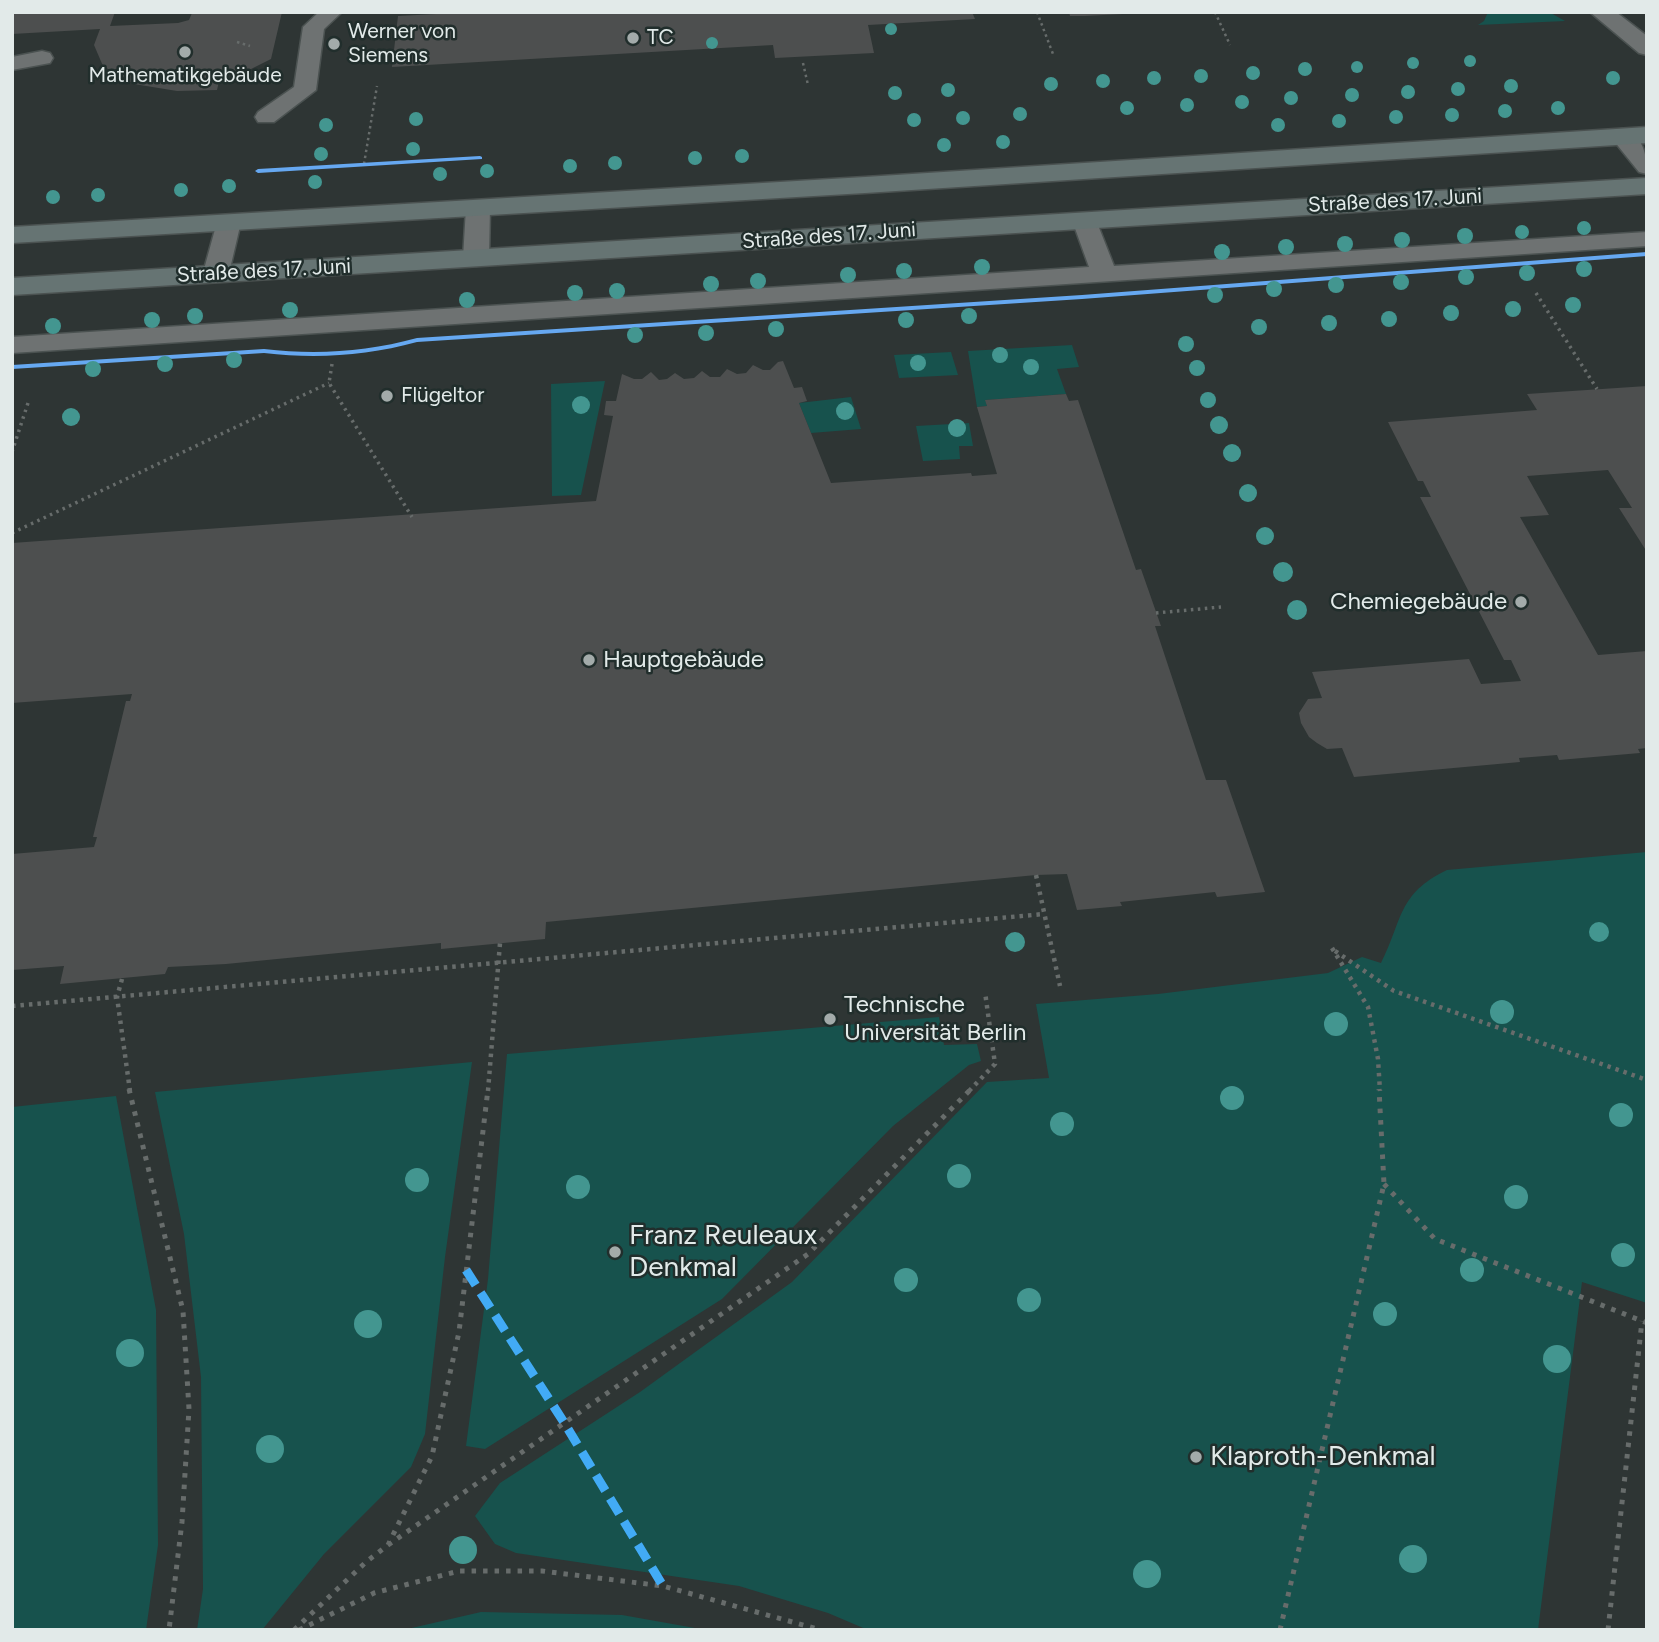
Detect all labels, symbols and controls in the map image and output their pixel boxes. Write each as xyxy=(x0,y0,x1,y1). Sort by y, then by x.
place label: Werner von Siemens xyxy=(348,19,456,69)
place label: TC xyxy=(647,25,674,51)
marker: TC xyxy=(625,30,641,46)
marker: Werner von Siemens xyxy=(326,36,342,52)
marker: Mathematikgebäude xyxy=(177,44,193,60)
place label: Mathematikgebäude xyxy=(88,63,282,89)
street label: Straße des 17. Juni xyxy=(1307,184,1483,218)
street label: Straße des 17. Juni xyxy=(741,217,917,255)
street label: Straße des 17. Juni xyxy=(176,254,352,288)
place label: Flügeltor xyxy=(401,383,484,409)
marker: Flügeltor xyxy=(379,388,395,404)
place label: Chemiegebäude xyxy=(1330,588,1507,616)
marker: Chemiegebäude xyxy=(1513,594,1529,610)
place label: Hauptgebäude xyxy=(603,646,764,674)
marker: Hauptgebäude xyxy=(581,652,597,668)
place label: Technische Universität Berlin xyxy=(844,991,1027,1047)
marker: Technische Universität Berlin xyxy=(822,1011,838,1027)
place label: Franz Reuleaux Denkmal xyxy=(629,1219,817,1285)
marker: Franz Reuleaux Denkmal xyxy=(607,1244,623,1260)
place label: Klaproth-Denkmal xyxy=(1210,1440,1436,1474)
marker: Klaproth-Denkmal xyxy=(1188,1449,1204,1465)

